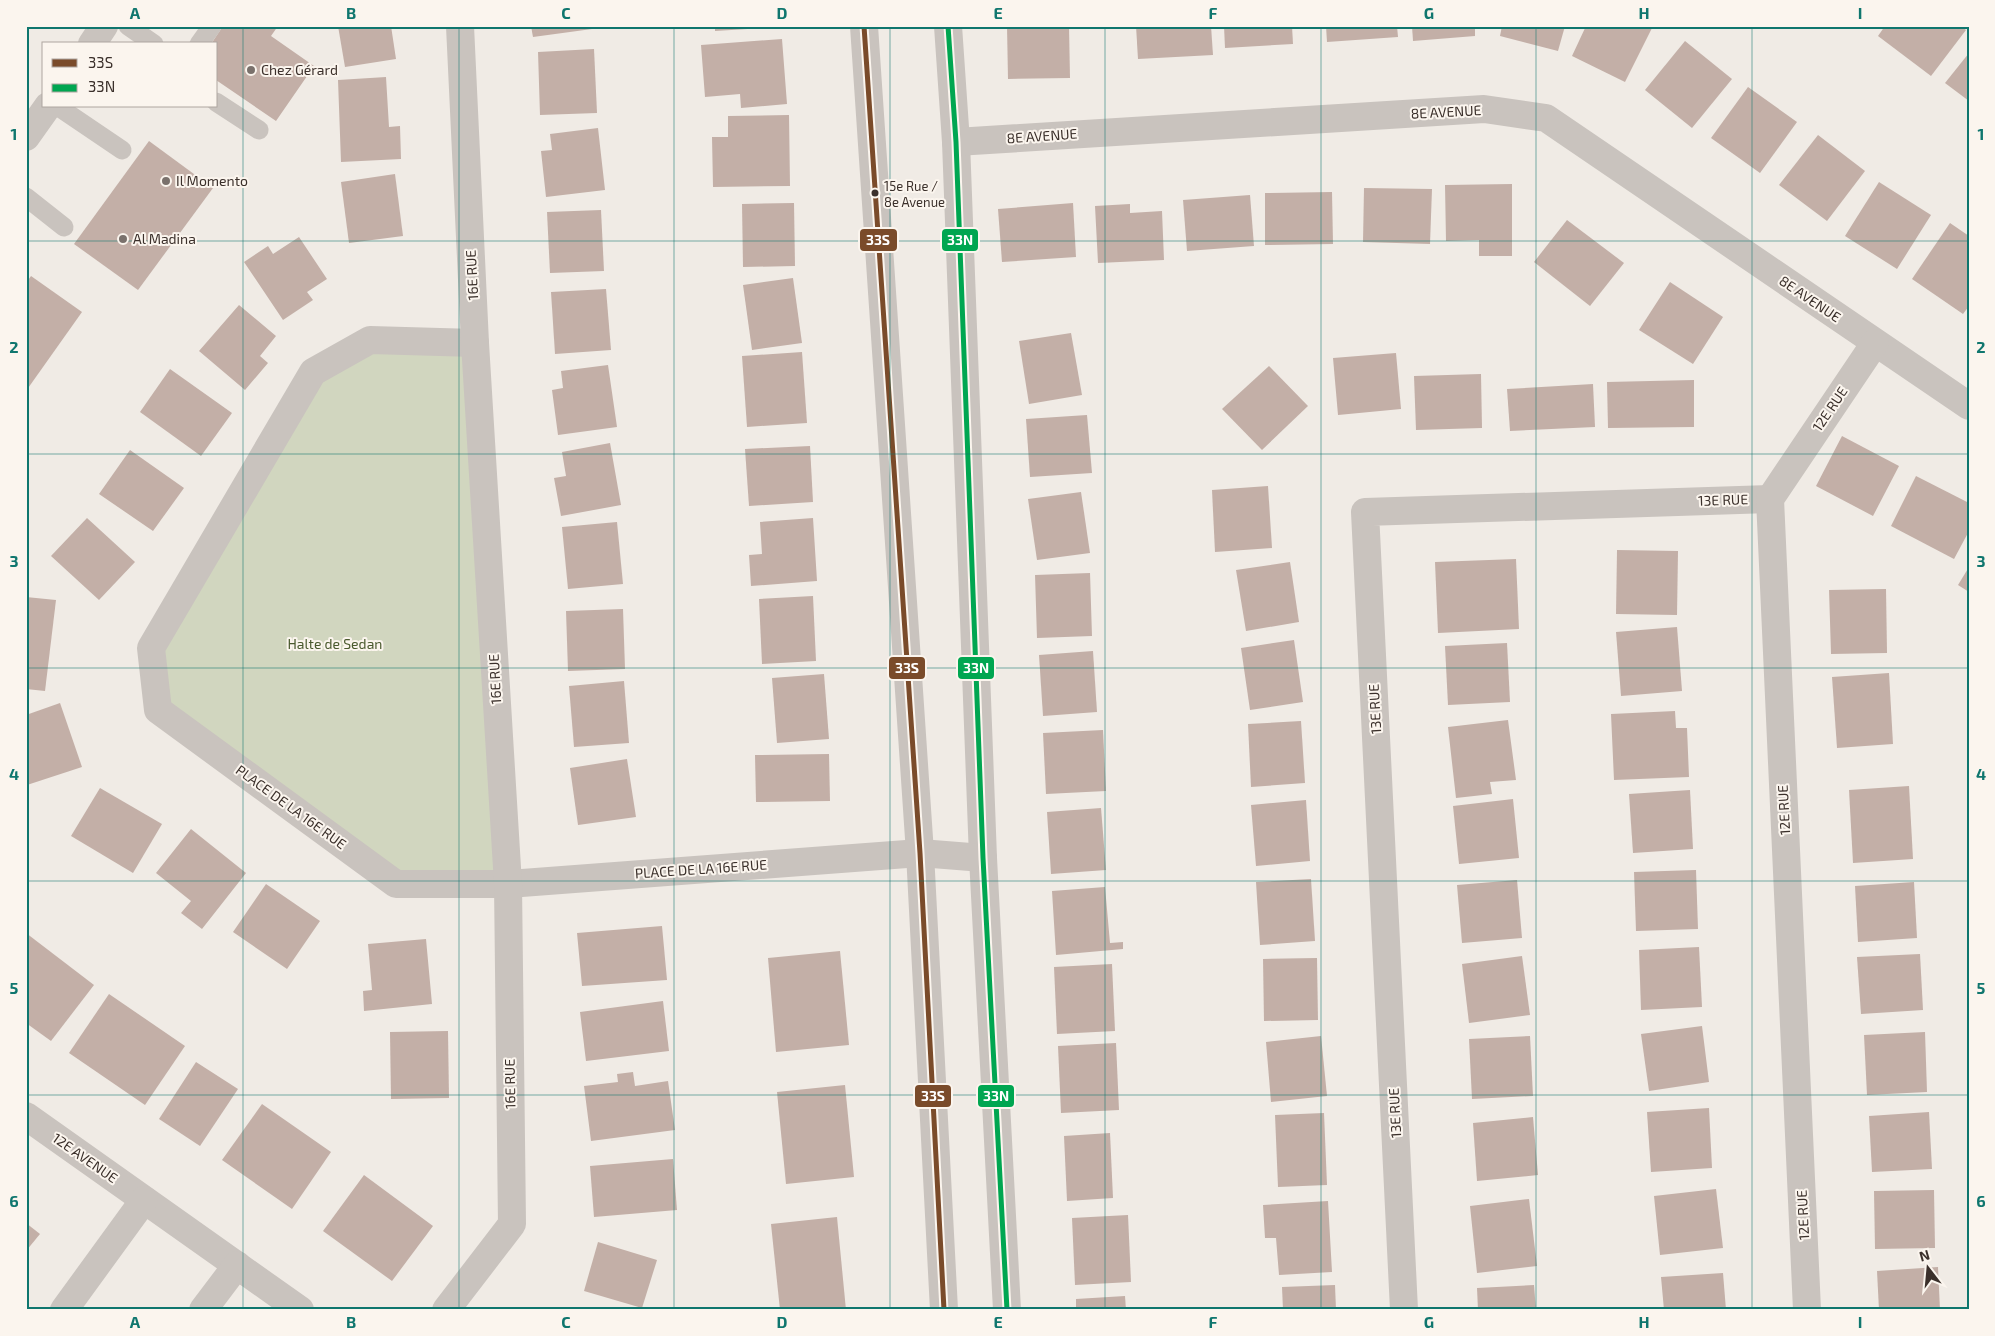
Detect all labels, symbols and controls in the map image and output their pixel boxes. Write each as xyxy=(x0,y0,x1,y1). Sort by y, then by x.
text: A xyxy=(130,3,141,22)
text: B xyxy=(346,3,356,22)
text: C xyxy=(561,3,571,22)
text: D xyxy=(777,3,788,22)
text: E xyxy=(993,3,1003,22)
text: F xyxy=(1209,3,1218,22)
text: G xyxy=(1424,3,1434,22)
text: H xyxy=(1638,3,1650,22)
text: I xyxy=(1858,3,1862,22)
legend xyxy=(42,42,218,108)
text: 33S xyxy=(88,53,113,71)
place label: Chez Gérard xyxy=(261,61,338,78)
marker: Chez Gérard xyxy=(245,64,257,76)
text: 33N xyxy=(88,77,115,95)
street label: 8E AVENUE xyxy=(1410,101,1482,122)
text: 1 xyxy=(11,124,17,143)
text: 1 xyxy=(1978,124,1984,143)
street label: 8E AVENUE xyxy=(1006,125,1078,146)
place label: Il Momento xyxy=(176,172,248,189)
marker: Il Momento xyxy=(160,175,172,187)
place label: 15e Rue / 8e Avenue xyxy=(884,178,945,210)
marker: 15e Rue / 8e Avenue xyxy=(870,188,880,198)
line badge: 33S xyxy=(859,228,898,252)
line badge: 33N xyxy=(941,228,979,252)
place label: Al Madina xyxy=(133,230,196,247)
text: 33S xyxy=(866,231,890,248)
text: 33N xyxy=(947,231,973,248)
marker: Al Madina xyxy=(117,233,129,245)
street label: 16E RUE xyxy=(462,249,481,301)
street label: 8E AVENUE xyxy=(1776,272,1844,326)
text: 2 xyxy=(9,337,19,356)
text: 2 xyxy=(1976,337,1986,356)
street label: 12E RUE xyxy=(1808,383,1851,434)
street label: 13E RUE xyxy=(1698,490,1748,509)
text: 3 xyxy=(9,551,19,570)
text: 3 xyxy=(1976,551,1986,570)
park label: Halte de Sedan xyxy=(288,635,382,652)
street label: 16E RUE xyxy=(485,653,504,705)
line badge: 33S xyxy=(888,656,926,680)
line badge: 33N xyxy=(957,656,995,680)
text: 33S xyxy=(895,659,919,676)
text: 33N xyxy=(963,659,989,676)
street label: 13E RUE xyxy=(1365,683,1384,735)
street label: PLACE DE LA 16E RUE xyxy=(233,761,350,852)
text: 4 xyxy=(9,764,19,783)
text: 4 xyxy=(1976,764,1986,783)
street label: 12E RUE xyxy=(1774,784,1793,836)
street label: PLACE DE LA 16E RUE xyxy=(634,855,768,882)
text: 5 xyxy=(10,978,19,997)
text: 5 xyxy=(1977,978,1986,997)
street label: 16E RUE xyxy=(501,1059,518,1109)
line badge: 33S xyxy=(914,1084,952,1108)
line badge: 33N xyxy=(977,1084,1015,1108)
text: 33S xyxy=(921,1087,945,1104)
text: 33N xyxy=(983,1087,1009,1104)
street label: 13E RUE xyxy=(1385,1087,1404,1139)
street label: 12E AVENUE xyxy=(49,1129,121,1186)
street label: 12E RUE xyxy=(1793,1189,1812,1241)
text: 6 xyxy=(9,1191,19,1210)
text: 6 xyxy=(1976,1191,1986,1210)
north arrow xyxy=(1902,1244,1952,1294)
text: N xyxy=(1917,1245,1931,1265)
text: A xyxy=(130,1312,141,1331)
text: B xyxy=(346,1312,356,1331)
text: C xyxy=(561,1312,571,1331)
text: D xyxy=(777,1312,788,1331)
text: E xyxy=(993,1312,1003,1331)
text: F xyxy=(1209,1312,1218,1331)
text: G xyxy=(1424,1312,1434,1331)
text: H xyxy=(1638,1312,1650,1331)
text: I xyxy=(1858,1312,1862,1331)

